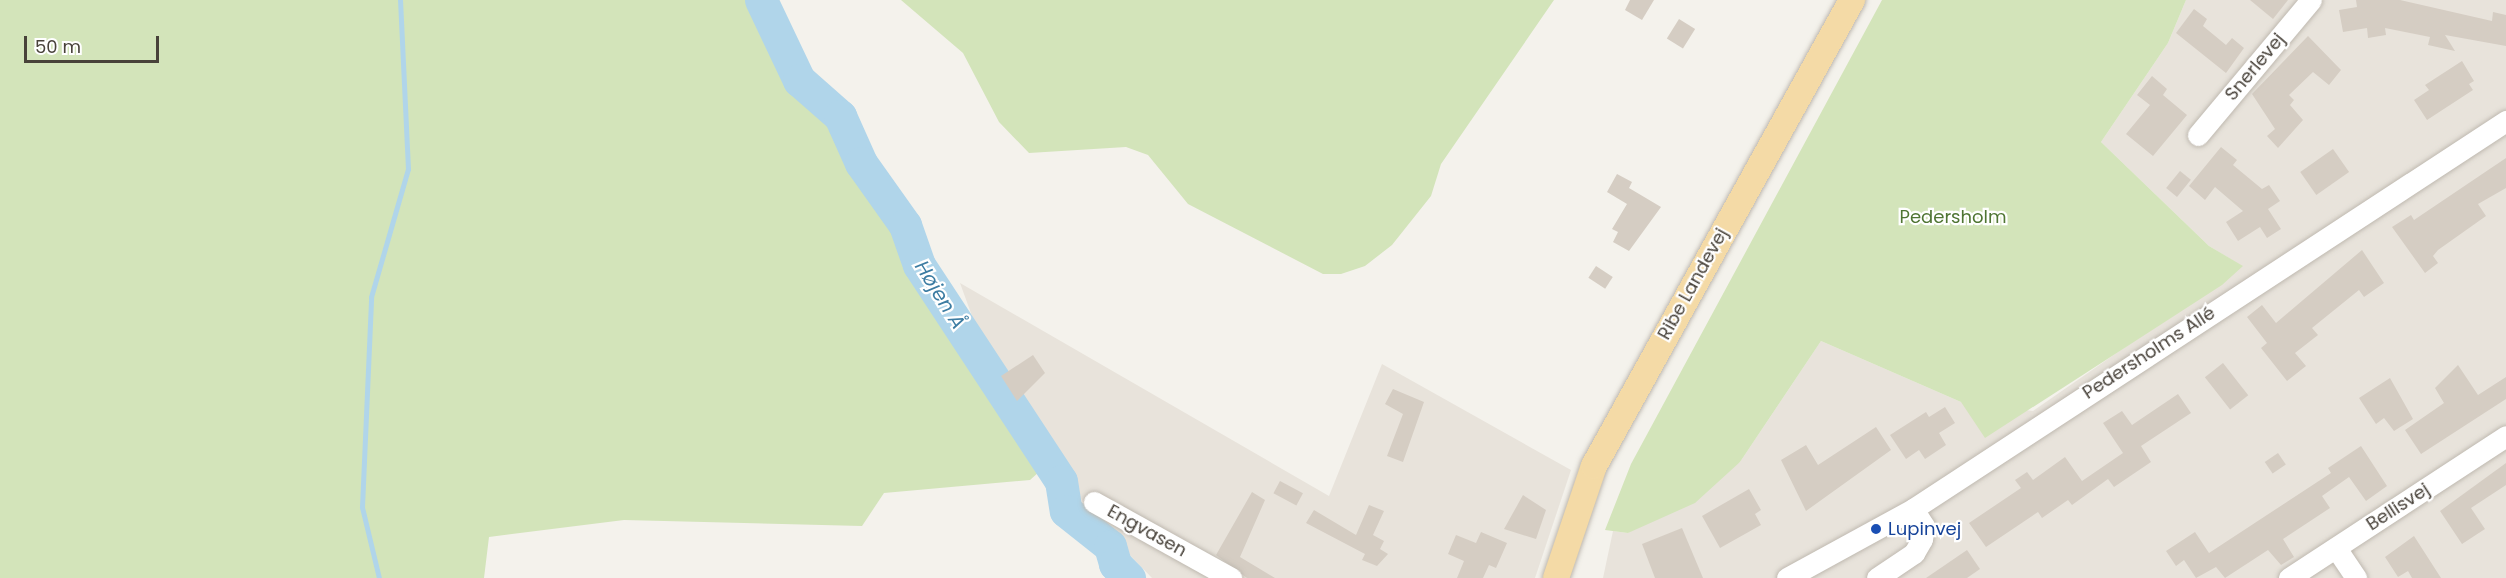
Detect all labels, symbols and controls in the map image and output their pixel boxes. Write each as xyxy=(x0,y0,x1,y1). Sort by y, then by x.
scale bar xyxy=(27,24,162,62)
street label: Snerlevej xyxy=(2221,29,2289,105)
text: 50 m xyxy=(35,34,81,59)
park label: Pedersholm xyxy=(1899,206,2007,228)
street label: Ribe Landevej xyxy=(1653,225,1733,343)
water label: Højen Å xyxy=(910,256,970,334)
street label: Pedersholms Allé xyxy=(2079,302,2219,404)
street label: Bellisvej xyxy=(2363,479,2433,535)
street label: Engvasen xyxy=(1104,500,1190,562)
place label: Lupinvej xyxy=(1888,518,1961,540)
marker: Lupinvej xyxy=(1869,522,1883,536)

